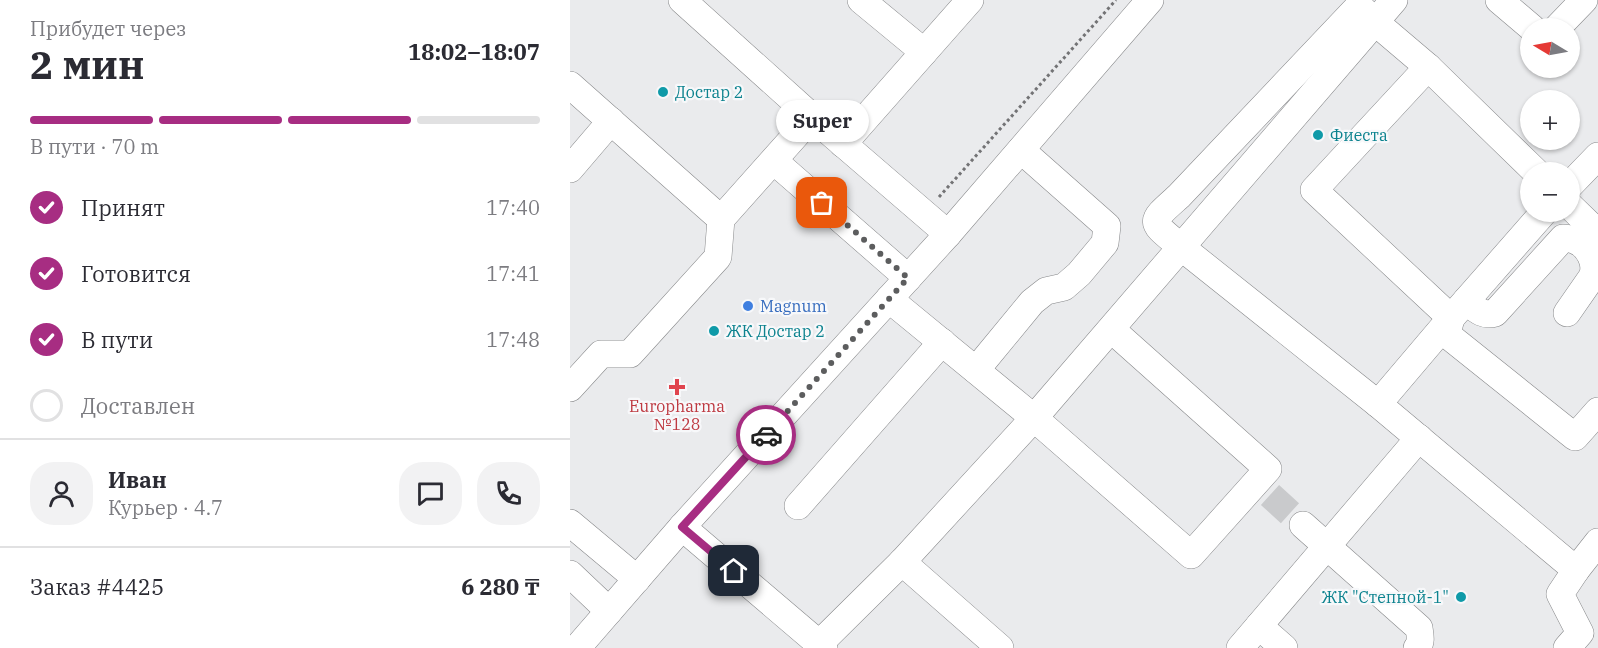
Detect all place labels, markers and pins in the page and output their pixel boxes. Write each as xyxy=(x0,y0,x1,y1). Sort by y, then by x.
place label: Достар 2 xyxy=(675,82,743,102)
marker: Достар 2 xyxy=(656,85,670,99)
callout: Super xyxy=(776,101,868,143)
place label: Фиеста xyxy=(1330,125,1388,145)
marker: Фиеста xyxy=(1311,128,1325,142)
pin xyxy=(796,177,847,228)
place label: Magnum xyxy=(760,296,827,316)
marker: Magnum xyxy=(741,299,755,313)
place label: ЖК Достар 2 xyxy=(726,321,825,341)
marker: ЖК Достар 2 xyxy=(707,324,721,338)
marker: Europharma №128 xyxy=(670,380,684,394)
place label: Europharma №128 xyxy=(629,396,725,434)
pin xyxy=(708,545,759,596)
place label: ЖК "Степной-1" xyxy=(1322,587,1449,607)
marker: ЖК "Степной-1" xyxy=(1454,590,1468,604)

